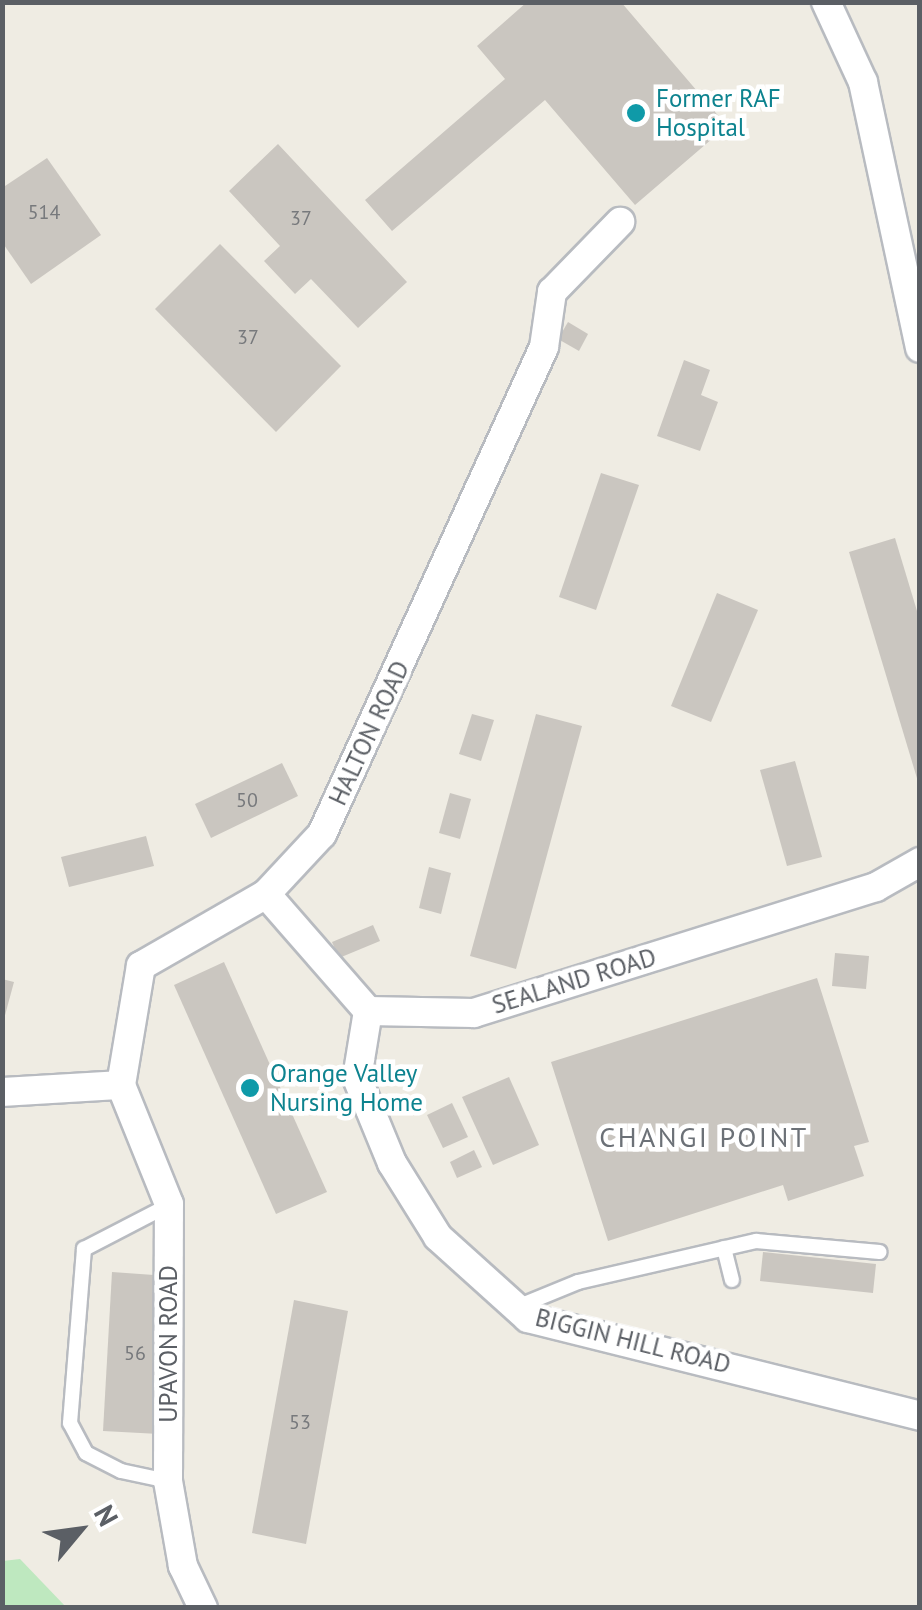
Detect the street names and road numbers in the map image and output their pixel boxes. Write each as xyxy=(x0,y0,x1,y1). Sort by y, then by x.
street label: HALTON ROAD xyxy=(322,656,416,810)
street label: SEALAND ROAD xyxy=(488,942,660,1020)
street label: UPAVON ROAD xyxy=(153,1265,183,1423)
street label: BIGGIN HILL ROAD xyxy=(532,1302,734,1380)

